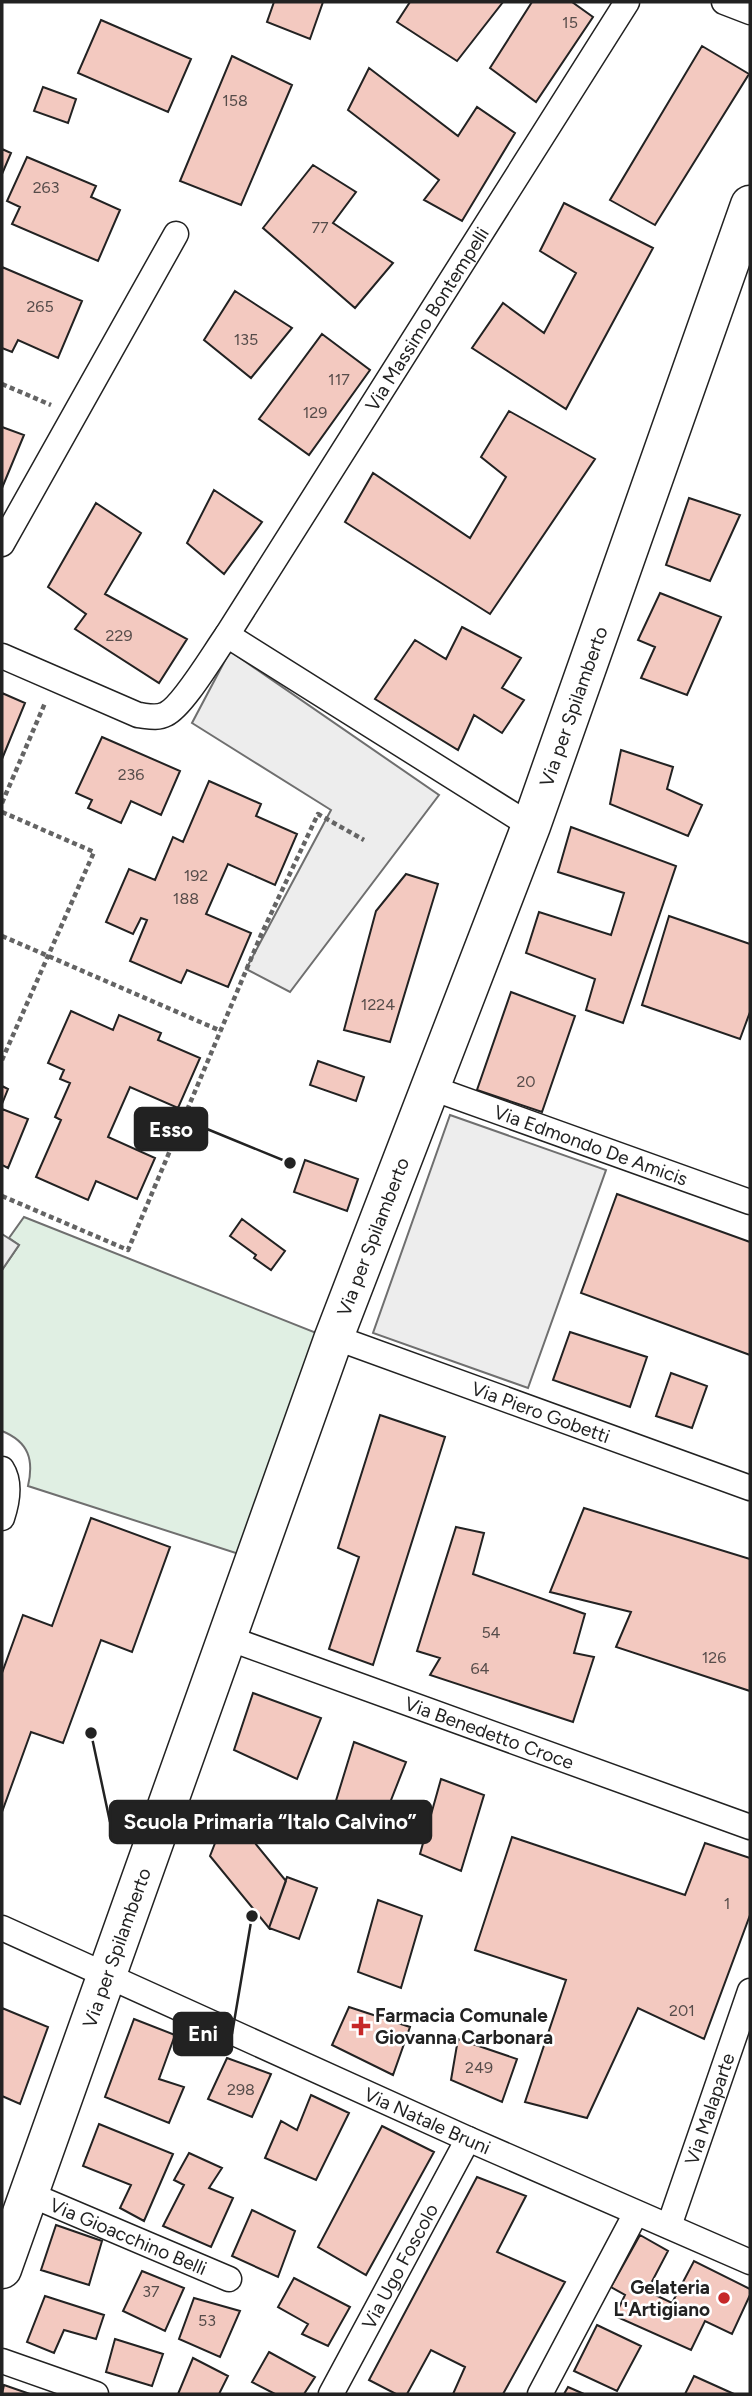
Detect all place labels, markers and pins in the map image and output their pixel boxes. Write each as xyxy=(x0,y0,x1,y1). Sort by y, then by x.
callout: Esso xyxy=(135,1108,207,1150)
callout: Scuola Primaria “Italo Calvino” xyxy=(110,1801,431,1843)
place label: Farmacia Comunale Giovanna Carbonara xyxy=(375,2004,553,2049)
callout: Eni xyxy=(174,2013,232,2055)
marker: Farmacia Comunale Giovanna Carbonara xyxy=(353,2018,369,2034)
place label: Gelateria L'Artigiano xyxy=(613,2276,710,2321)
marker: Gelateria L'Artigiano xyxy=(716,2290,732,2306)

